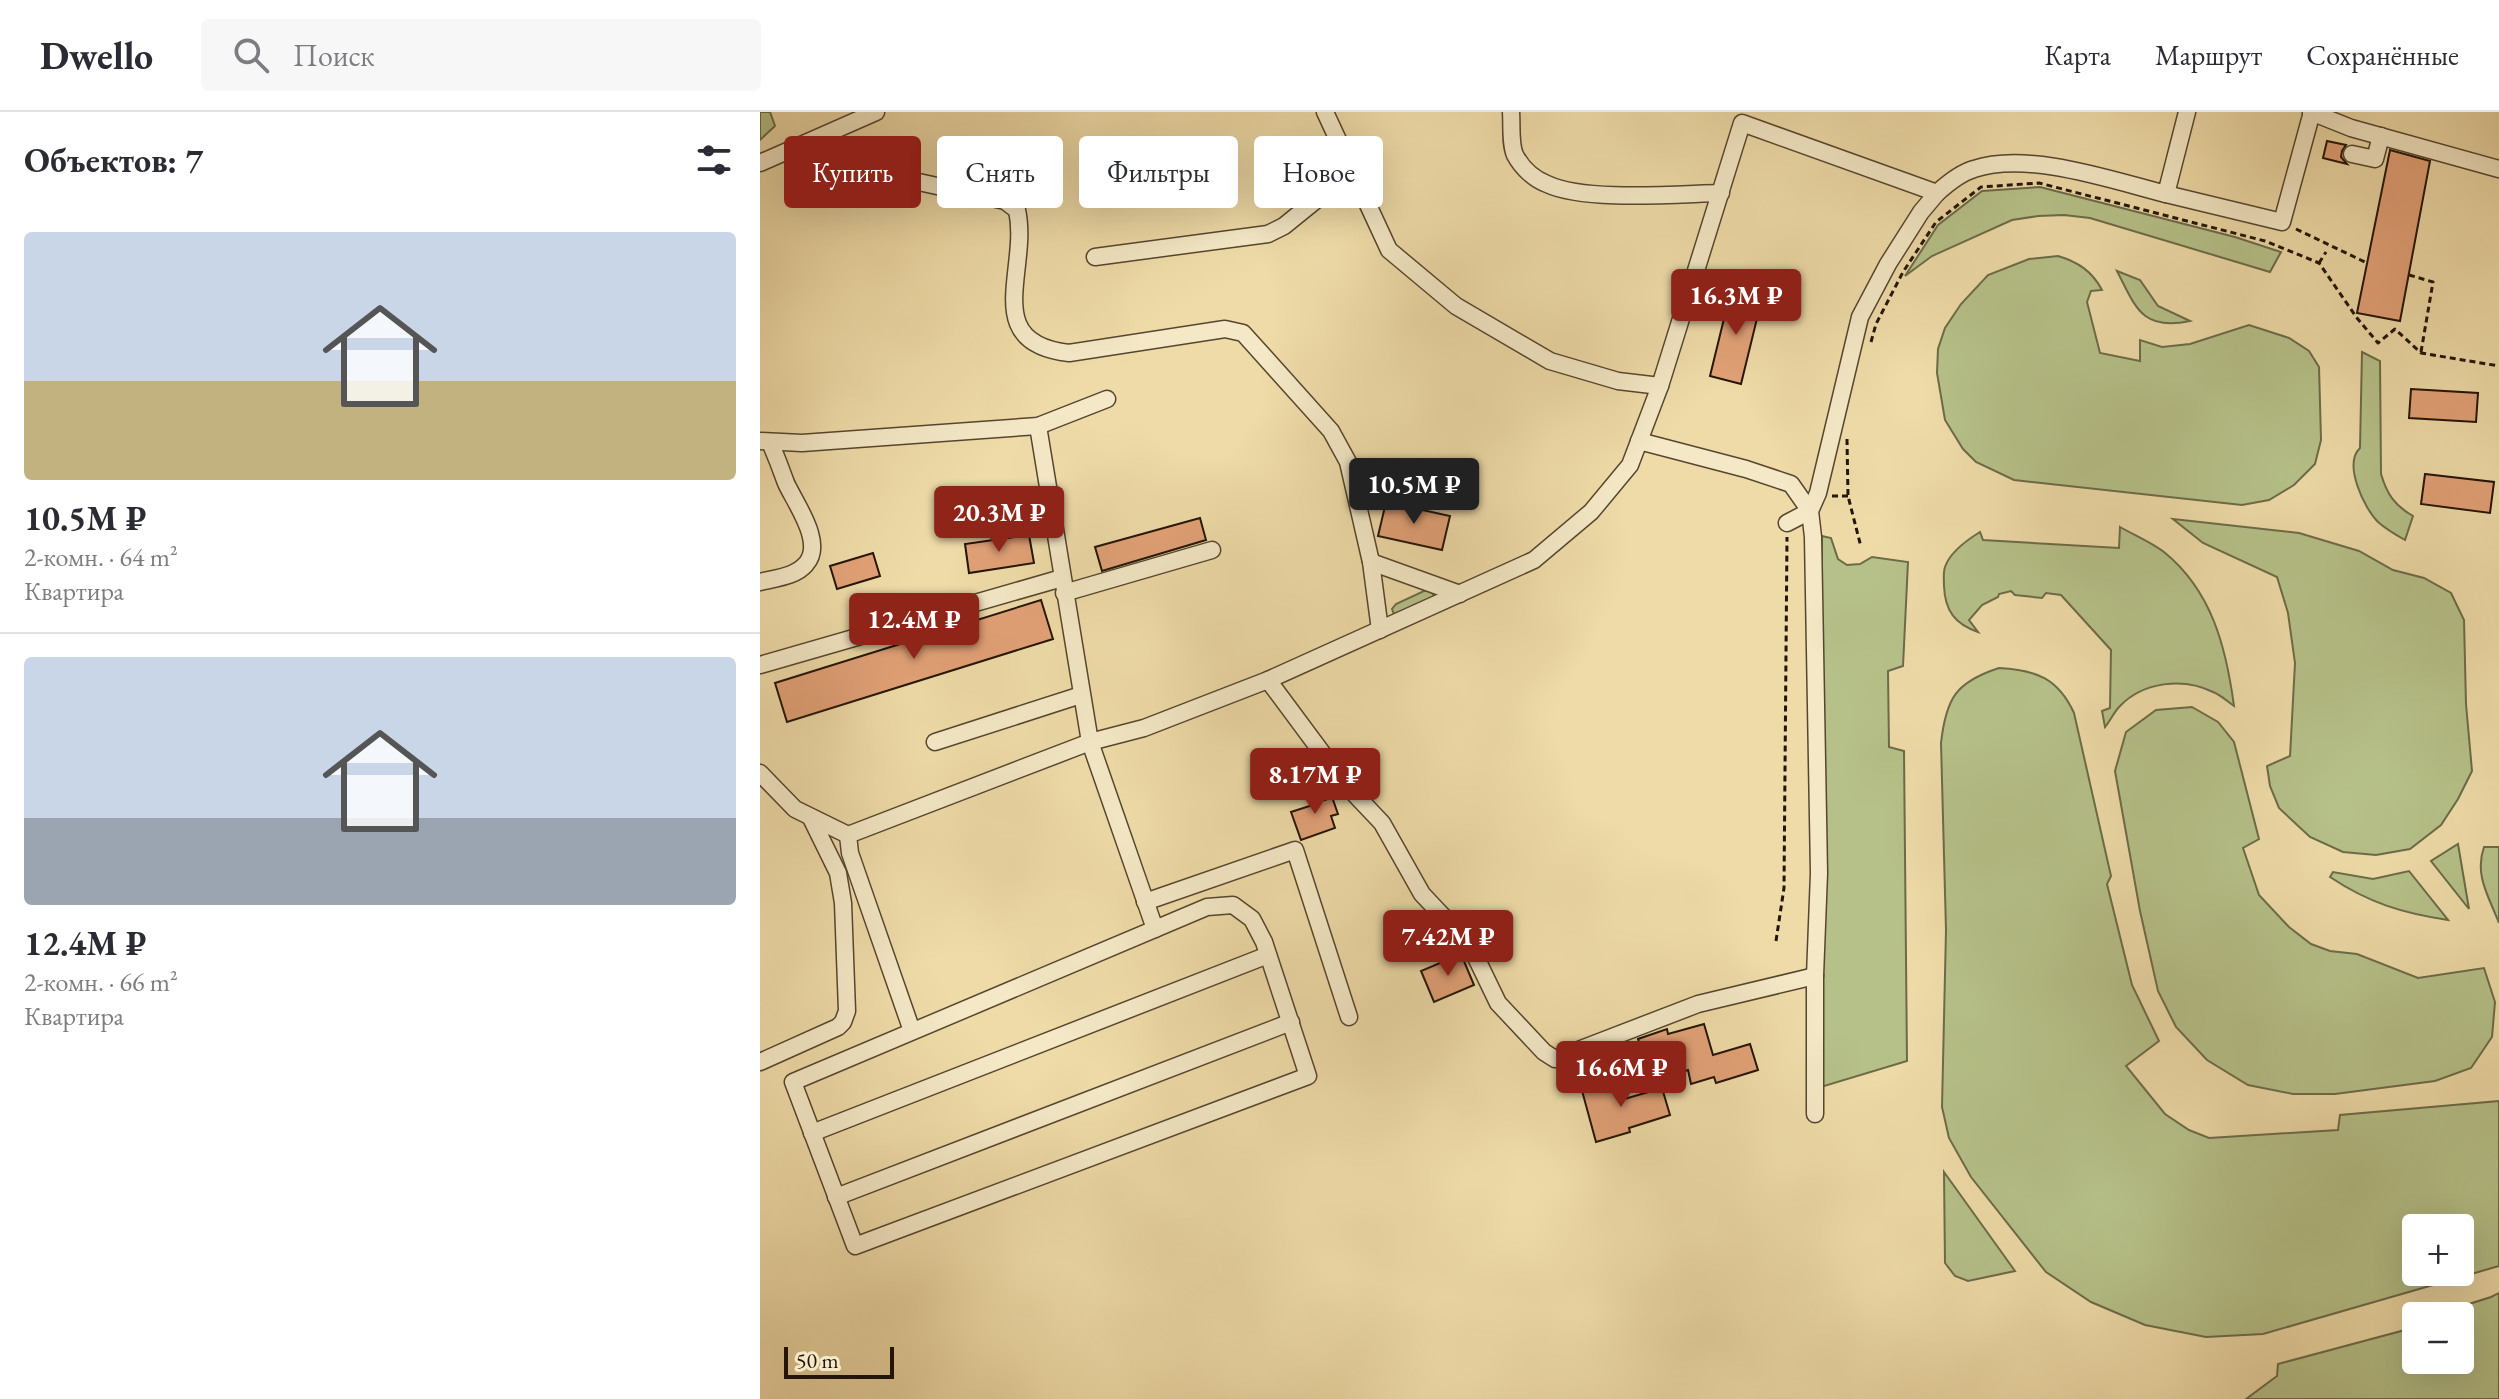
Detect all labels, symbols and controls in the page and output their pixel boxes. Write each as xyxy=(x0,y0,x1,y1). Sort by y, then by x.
search box xyxy=(201,19,761,91)
text: Dwello xyxy=(40,31,153,80)
icon: search xyxy=(229,33,273,77)
text: Поиск xyxy=(293,36,375,75)
text: Карта xyxy=(2044,37,2111,73)
text: Маршрут xyxy=(2155,37,2262,73)
text: Сохранённые xyxy=(2306,37,2459,73)
chip: Купить xyxy=(784,136,921,208)
chip: Снять xyxy=(937,136,1063,208)
chip: Фильтры xyxy=(1079,136,1238,208)
chip: Новое xyxy=(1254,136,1383,208)
text: Объектов: 7 xyxy=(24,138,203,182)
icon: filters xyxy=(692,138,736,182)
pin: 16.3M ₽ xyxy=(1662,269,1810,337)
text: 16.3M ₽ xyxy=(1689,278,1783,312)
icon: home xyxy=(308,284,452,428)
pin: 10.5M ₽ xyxy=(1340,458,1488,526)
text: 10.5M ₽ xyxy=(1367,467,1461,501)
pin: 20.3M ₽ xyxy=(925,486,1073,554)
text: 20.3M ₽ xyxy=(952,495,1046,529)
text: 10.5M ₽ xyxy=(24,496,147,540)
text: 2-комн. · 64 m² xyxy=(24,540,178,574)
text: Квартира xyxy=(24,574,124,608)
pin: 12.4M ₽ xyxy=(840,593,988,661)
text: 12.4M ₽ xyxy=(867,602,961,636)
icon: home xyxy=(308,709,452,853)
pin: 8.17M ₽ xyxy=(1241,748,1389,816)
text: 8.17M ₽ xyxy=(1268,757,1362,791)
pin: 7.42M ₽ xyxy=(1374,910,1522,978)
text: 7.42M ₽ xyxy=(1401,919,1495,953)
text: 12.4M ₽ xyxy=(24,921,147,965)
text: 2-комн. · 66 m² xyxy=(24,965,178,999)
text: Квартира xyxy=(24,999,124,1033)
pin: 16.6M ₽ xyxy=(1547,1041,1695,1109)
text: 16.6M ₽ xyxy=(1574,1050,1668,1084)
map controls xyxy=(2402,1214,2474,1374)
button: + xyxy=(2402,1214,2474,1286)
button: − xyxy=(2402,1302,2474,1374)
scale bar xyxy=(784,1343,894,1379)
text: 50 m xyxy=(796,1346,839,1375)

